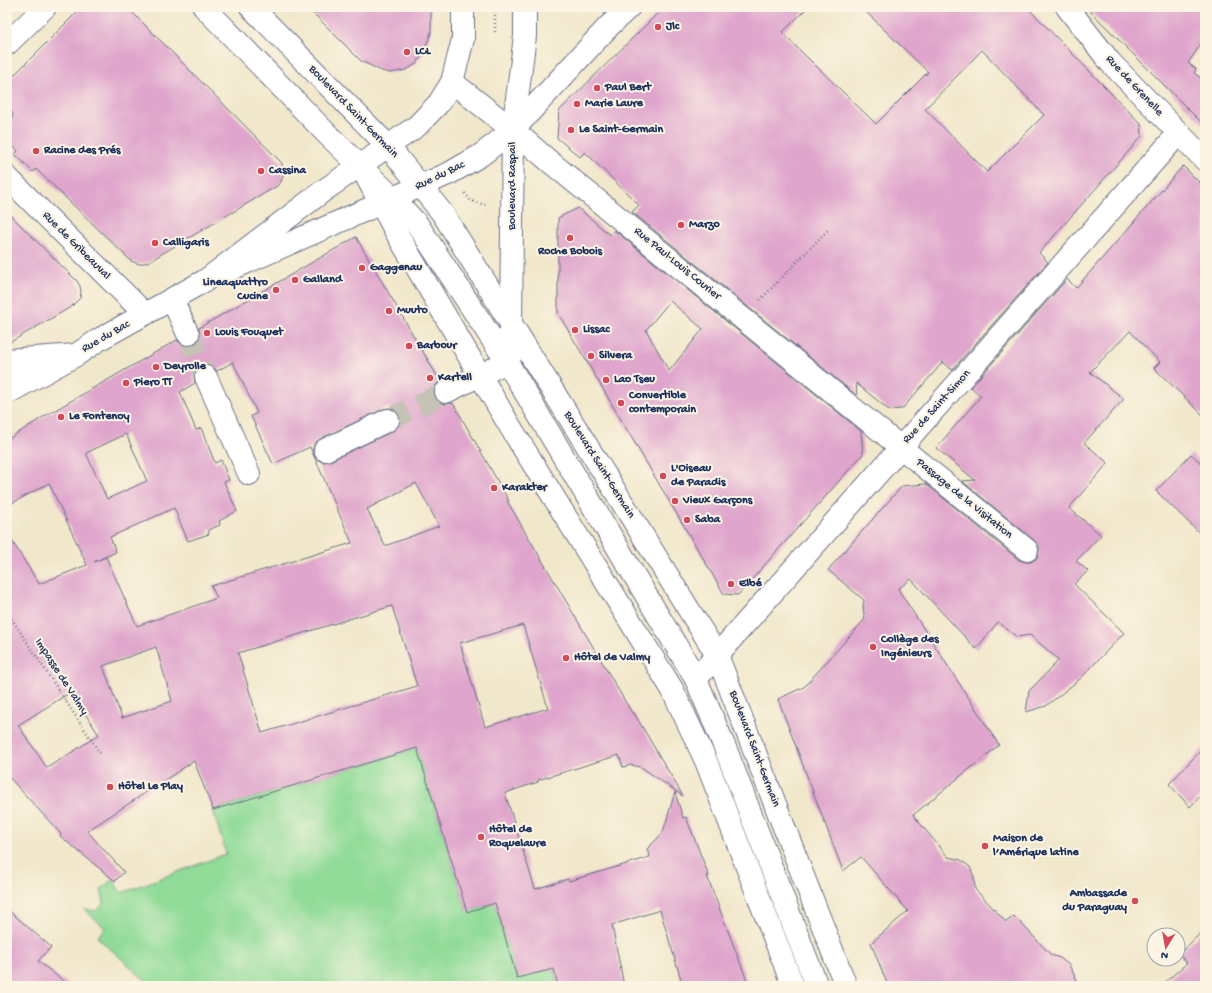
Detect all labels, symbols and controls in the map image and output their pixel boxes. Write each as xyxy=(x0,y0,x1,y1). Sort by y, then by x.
place label: Jlc xyxy=(665,20,680,34)
marker: Jlc xyxy=(653,22,663,32)
place label: LCL xyxy=(415,45,432,59)
marker: LCL xyxy=(402,47,412,57)
street label: Rue de Grenelle xyxy=(1102,53,1166,120)
street label: Boulevard Saint-Germain xyxy=(304,62,401,162)
place label: Paul Bert xyxy=(604,81,652,95)
marker: Paul Bert xyxy=(592,83,602,93)
place label: Marie Laure xyxy=(585,97,644,111)
marker: Marie Laure xyxy=(572,99,582,109)
place label: Le Saint-Germain xyxy=(579,123,663,137)
marker: Le Saint-Germain xyxy=(566,125,576,135)
street label: Boulevard Raspail xyxy=(506,142,520,231)
place label: Racine des Prés xyxy=(43,144,121,158)
marker: Racine des Prés xyxy=(31,146,41,156)
street label: Rue du Bac xyxy=(413,158,468,194)
place label: Cassina xyxy=(268,164,307,178)
marker: Cassina xyxy=(256,166,266,176)
street label: Rue de Gribeauval xyxy=(39,209,113,283)
place label: Marzo xyxy=(689,218,721,232)
marker: Marzo xyxy=(676,220,686,230)
street label: Rue Paul-Louis Courier xyxy=(631,225,725,305)
marker: Roche Bobois xyxy=(565,233,575,243)
place label: Calligaris xyxy=(162,236,209,250)
marker: Calligaris xyxy=(150,238,160,248)
place label: Roche Bobois xyxy=(537,245,603,259)
place label: Gaggenau xyxy=(370,261,422,275)
marker: Gaggenau xyxy=(357,263,367,273)
place label: Galland xyxy=(303,273,344,287)
marker: Galland xyxy=(290,275,300,285)
place label: Lineaquattro Cucine xyxy=(203,276,269,304)
marker: Lineaquattro Cucine xyxy=(271,285,281,295)
place label: Muuto xyxy=(397,304,428,318)
marker: Muuto xyxy=(384,306,394,316)
street label: Rue du Bac xyxy=(79,317,133,356)
place label: Lissac xyxy=(583,323,610,337)
marker: Lissac xyxy=(570,325,580,335)
place label: Louis Fouquet xyxy=(215,326,284,340)
marker: Louis Fouquet xyxy=(202,328,212,338)
place label: Barbour xyxy=(416,339,458,353)
marker: Barbour xyxy=(404,341,414,351)
place label: Silvera xyxy=(599,349,634,363)
marker: Silvera xyxy=(586,351,596,361)
place label: Deyrolle xyxy=(163,360,207,374)
marker: Deyrolle xyxy=(151,362,161,372)
street label: Rue de Saint-Simon xyxy=(900,367,974,447)
place label: Kartell xyxy=(437,371,472,385)
marker: Kartell xyxy=(425,373,435,383)
place label: Lao Tseu xyxy=(614,373,655,387)
marker: Lao Tseu xyxy=(601,375,611,385)
place label: Piero TT xyxy=(133,376,173,390)
marker: Piero TT xyxy=(121,378,131,388)
place label: Convertible contemporain xyxy=(628,389,696,417)
marker: Convertible contemporain xyxy=(616,398,626,408)
street label: Boulevard Saint-Germain xyxy=(560,408,638,521)
place label: Le Fontenoy xyxy=(69,410,130,424)
marker: Le Fontenoy xyxy=(56,412,66,422)
street label: Passage de la Visitation xyxy=(912,455,1015,542)
place label: L'Oiseau de Paradis xyxy=(671,462,726,490)
marker: L'Oiseau de Paradis xyxy=(658,471,668,481)
place label: Karakter xyxy=(501,481,549,495)
marker: Karakter xyxy=(489,483,499,493)
place label: Vieux Garçons xyxy=(682,494,753,508)
marker: Vieux Garçons xyxy=(670,496,680,506)
place label: Saba xyxy=(695,513,722,527)
marker: Saba xyxy=(682,515,692,525)
place label: Elbé xyxy=(738,577,762,591)
marker: Elbé xyxy=(726,579,736,589)
place label: Collège des Ingénieurs xyxy=(880,633,939,661)
street label: Impasse de Valmy xyxy=(31,636,91,718)
marker: Collège des Ingénieurs xyxy=(868,642,878,652)
place label: Hôtel de Valmy xyxy=(574,651,650,665)
marker: Hôtel de Valmy xyxy=(561,653,571,663)
street label: Boulevard Saint-Germain xyxy=(725,688,783,809)
place label: Hôtel Le Play xyxy=(118,780,183,794)
marker: Hôtel Le Play xyxy=(105,782,115,792)
place label: Hôtel de Roquelaure xyxy=(488,823,547,851)
marker: Hôtel de Roquelaure xyxy=(476,832,486,842)
place label: Maison de l’Amérique latine xyxy=(992,832,1079,860)
marker: Maison de l’Amérique latine xyxy=(980,841,990,851)
place label: Ambassade du Paraguay xyxy=(1062,887,1128,915)
marker: Ambassade du Paraguay xyxy=(1130,896,1140,906)
north arrow xyxy=(1146,927,1186,967)
text: N xyxy=(1160,948,1169,961)

